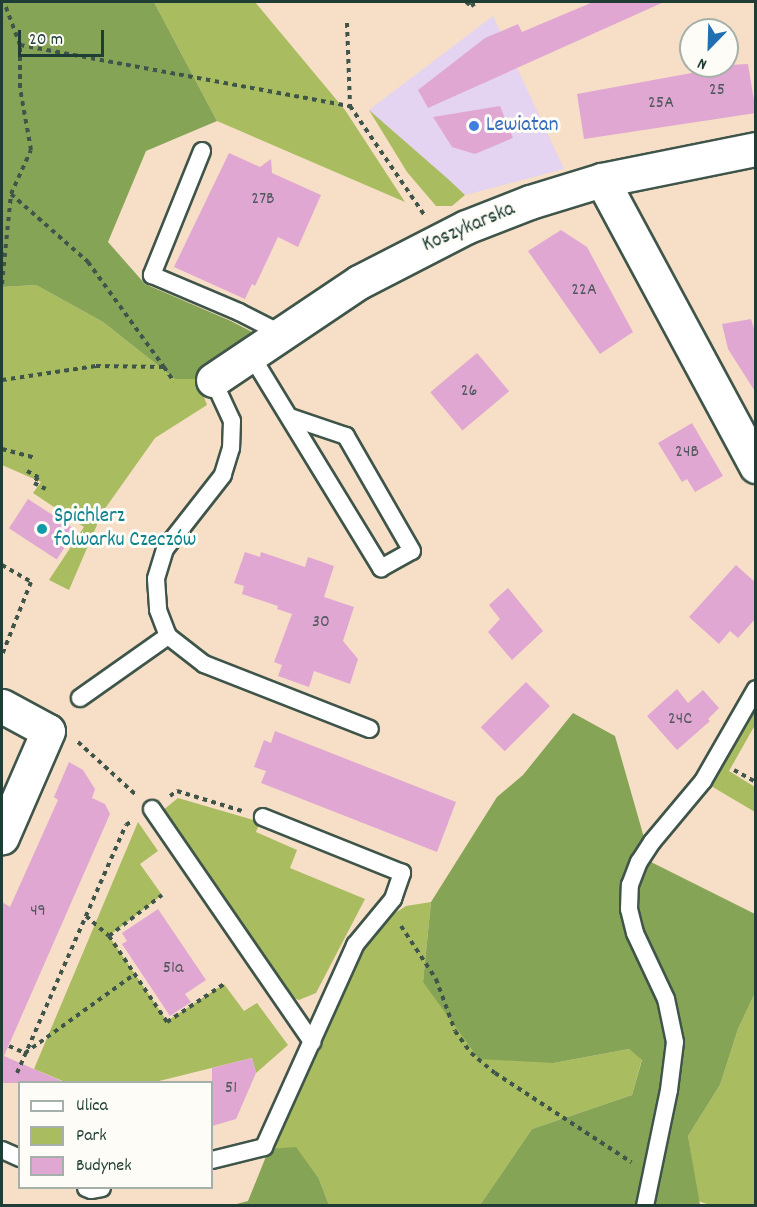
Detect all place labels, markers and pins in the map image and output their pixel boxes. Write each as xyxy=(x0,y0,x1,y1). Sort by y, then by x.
place label: Lewiatan xyxy=(486,113,558,139)
marker: Lewiatan xyxy=(467,119,481,133)
place label: Spichlerz folwarku Czeczów xyxy=(54,504,196,554)
marker: Spichlerz folwarku Czeczów xyxy=(35,522,49,536)

